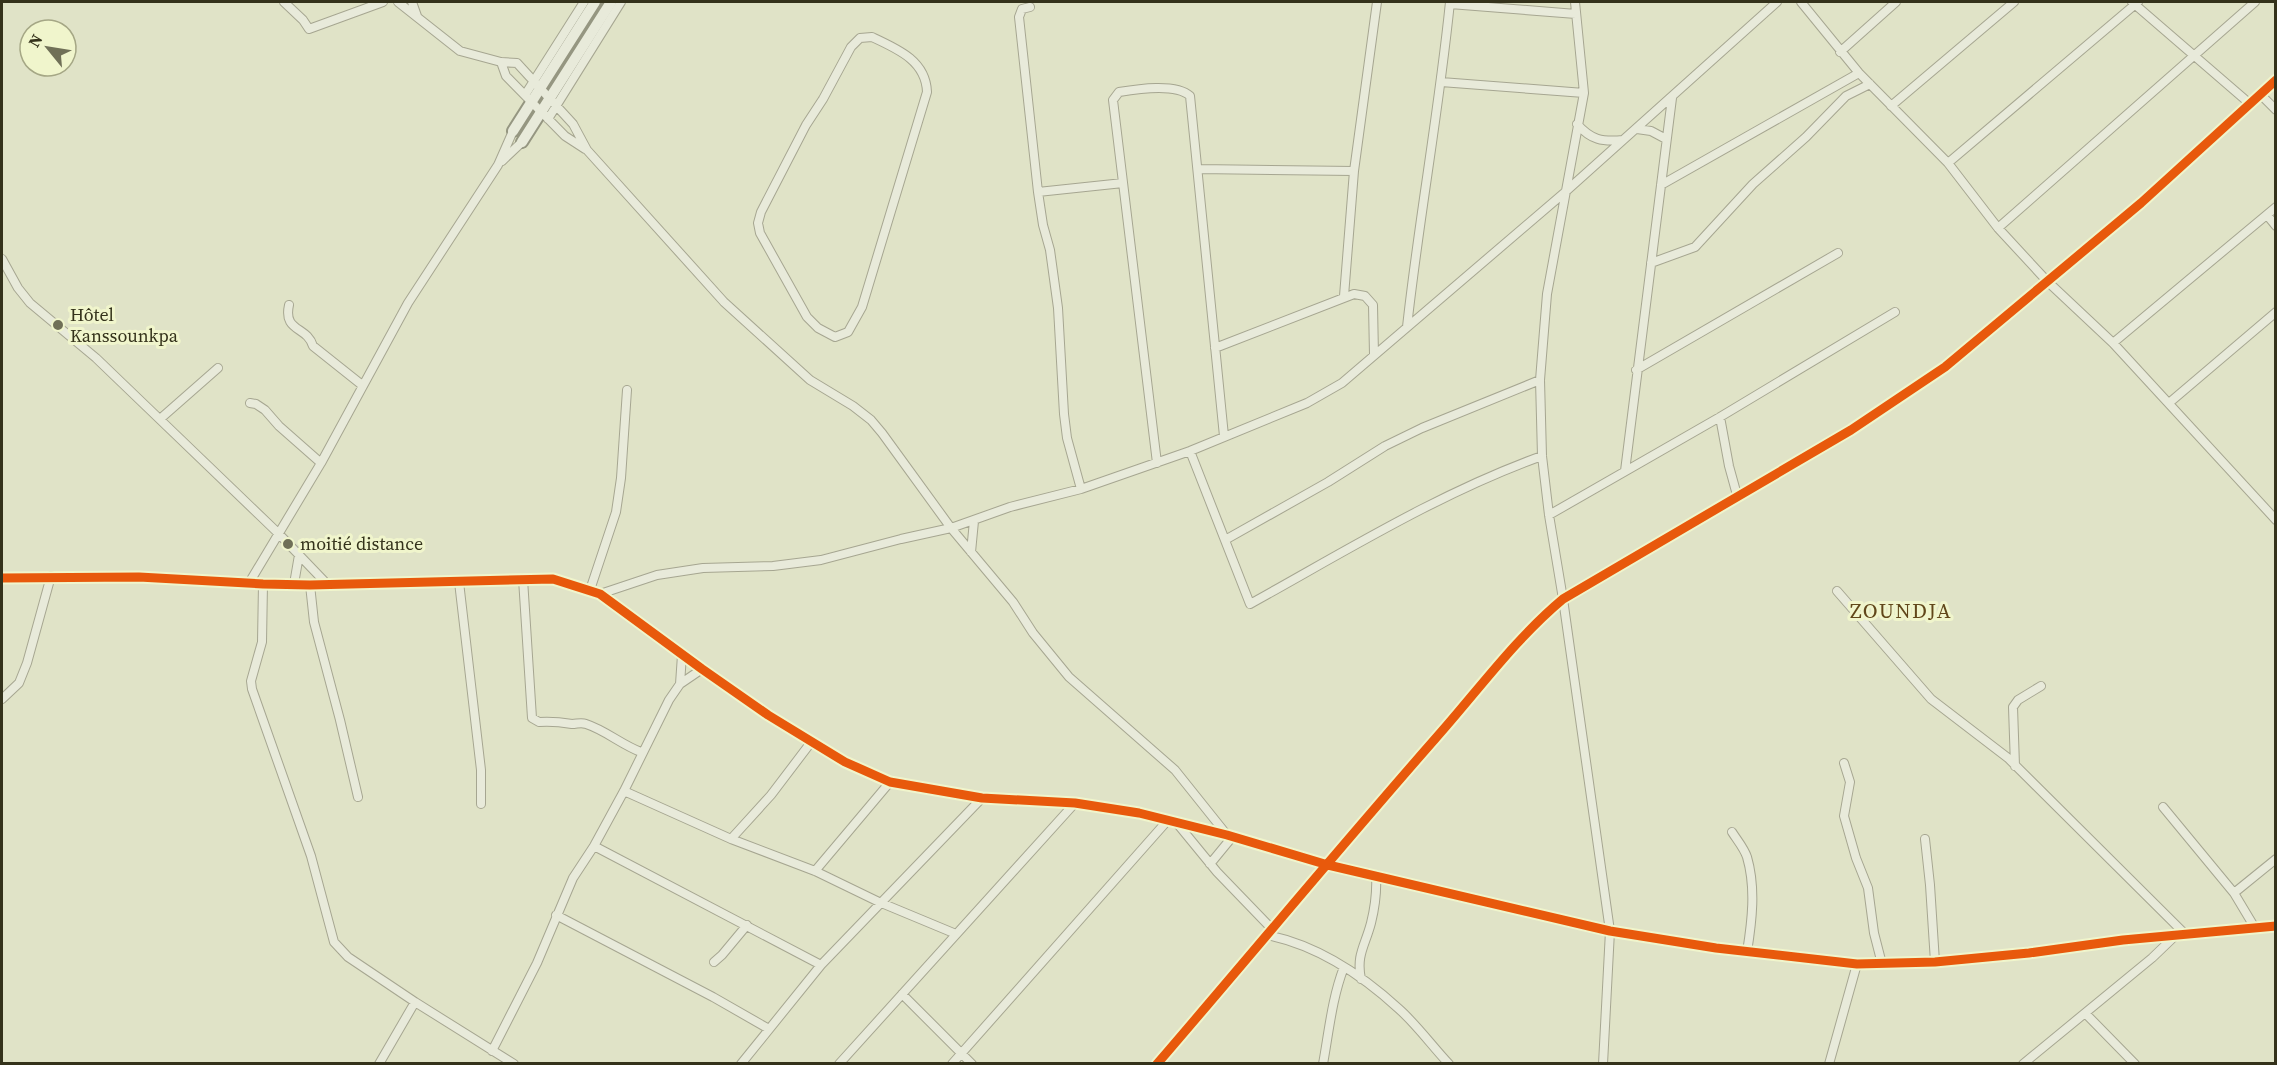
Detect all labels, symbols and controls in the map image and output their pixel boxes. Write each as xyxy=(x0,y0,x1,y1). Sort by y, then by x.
north arrow xyxy=(18,18,78,78)
text: N xyxy=(23,30,48,51)
place label: Hôtel Kanssounkpa xyxy=(70,302,179,348)
marker: Hôtel Kanssounkpa xyxy=(51,318,65,332)
place label: moitié distance xyxy=(300,531,423,556)
marker: moitié distance xyxy=(281,537,295,551)
district label: ZOUNDJA xyxy=(1850,596,1952,625)

